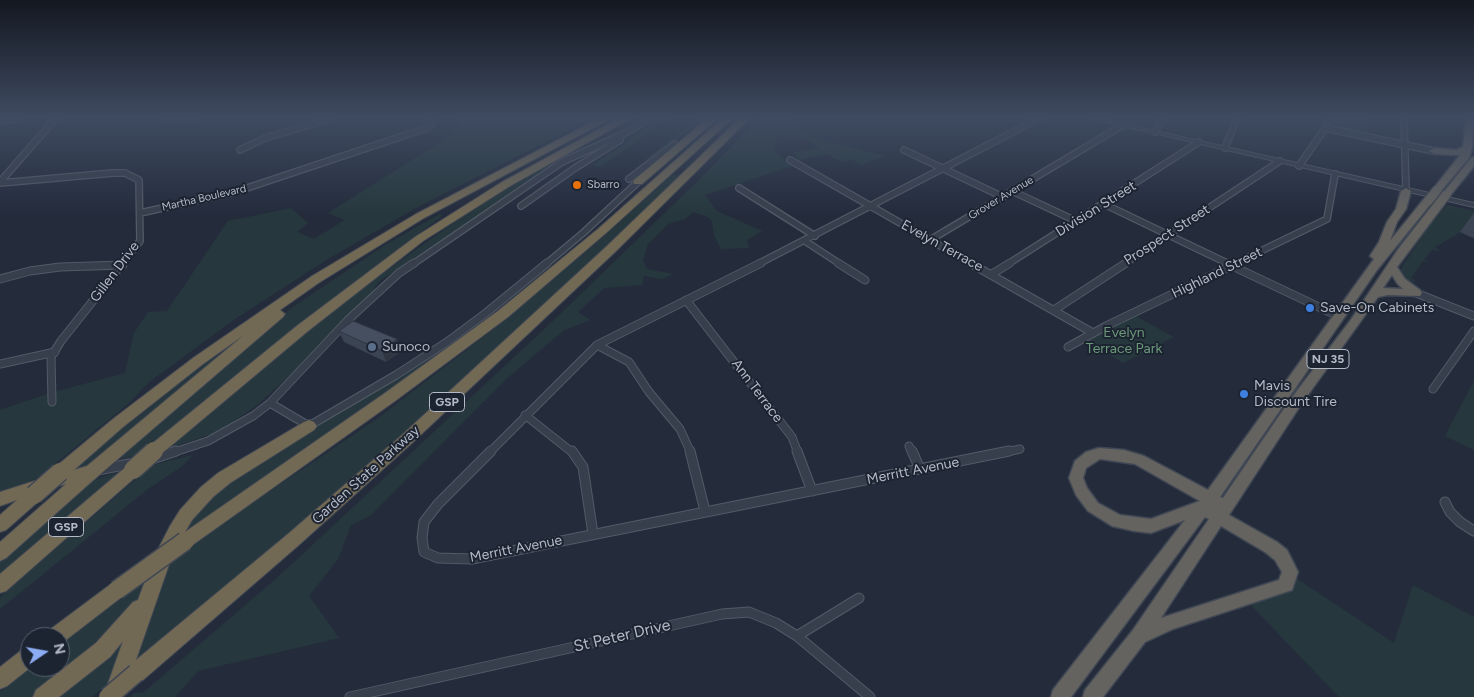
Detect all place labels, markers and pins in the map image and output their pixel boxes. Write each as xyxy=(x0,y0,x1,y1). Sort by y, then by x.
place label: Sbarro xyxy=(587,178,620,192)
marker: Sbarro xyxy=(571,179,583,191)
place label: Save-On Cabinets xyxy=(1320,300,1434,316)
marker: Save-On Cabinets xyxy=(1304,302,1316,314)
place label: Sunoco xyxy=(382,339,430,355)
marker: Sunoco xyxy=(366,341,378,353)
place label: Mavis Discount Tire xyxy=(1254,378,1337,411)
marker: Mavis Discount Tire xyxy=(1238,388,1250,400)

